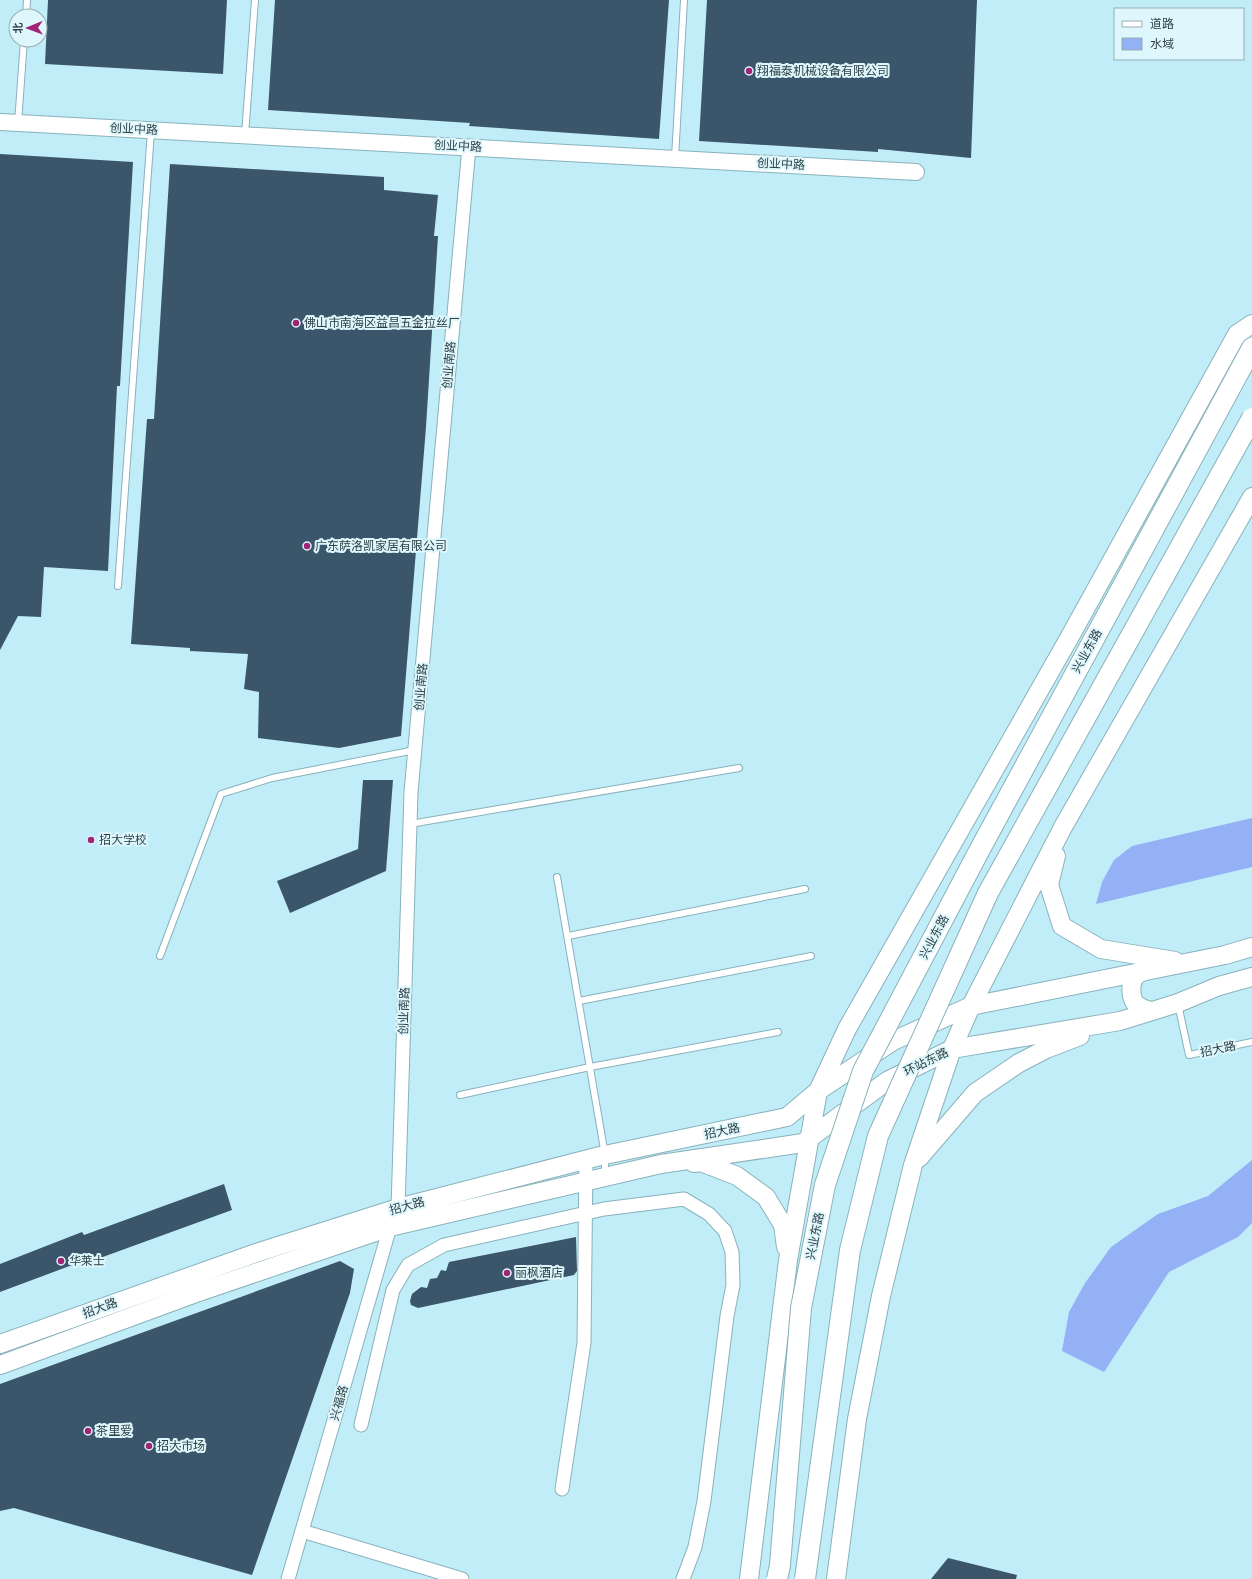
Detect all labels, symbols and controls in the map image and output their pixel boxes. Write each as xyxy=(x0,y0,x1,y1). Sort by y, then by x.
north arrow xyxy=(8,8,48,48)
legend xyxy=(1114,8,1244,60)
text: 道路 xyxy=(1150,17,1174,30)
text: 北 xyxy=(12,23,24,34)
text: 水域 xyxy=(1150,37,1174,50)
place label: 翔福泰机械设备有限公司 xyxy=(757,64,889,77)
marker: 翔福泰机械设备有限公司 xyxy=(744,66,754,76)
street label: 创业中路 xyxy=(110,121,158,136)
street label: 创业中路 xyxy=(434,138,482,153)
street label: 创业中路 xyxy=(757,156,805,171)
place label: 佛山市南海区益昌五金拉丝厂 xyxy=(304,316,460,329)
marker: 佛山市南海区益昌五金拉丝厂 xyxy=(291,318,301,328)
street label: 创业南路 xyxy=(440,340,457,389)
place label: 广东萨洛凯家居有限公司 xyxy=(315,539,447,552)
marker: 广东萨洛凯家居有限公司 xyxy=(302,541,312,551)
street label: 兴业东路 xyxy=(1069,627,1104,675)
street label: 创业南路 xyxy=(412,662,429,711)
place label: 招大学校 xyxy=(99,833,147,846)
marker: 招大学校 xyxy=(86,835,96,845)
street label: 兴业东路 xyxy=(917,913,951,961)
street label: 创业南路 xyxy=(396,987,411,1035)
street label: 招大路 xyxy=(1199,1038,1237,1059)
street label: 环站东路 xyxy=(901,1045,950,1078)
street label: 招大路 xyxy=(703,1120,741,1141)
street label: 招大路 xyxy=(388,1195,426,1216)
street label: 兴业东路 xyxy=(804,1211,825,1261)
place label: 华莱士 xyxy=(69,1254,105,1267)
marker: 华莱士 xyxy=(56,1256,66,1266)
place label: 丽枫酒店 xyxy=(515,1266,563,1279)
marker: 丽枫酒店 xyxy=(502,1268,512,1278)
street label: 招大路 xyxy=(81,1295,119,1320)
street label: 兴福路 xyxy=(327,1384,350,1422)
place label: 茶里爱 xyxy=(96,1424,132,1437)
marker: 茶里爱 xyxy=(83,1426,93,1436)
place label: 招大市场 xyxy=(157,1439,205,1452)
marker: 招大市场 xyxy=(144,1441,154,1451)

